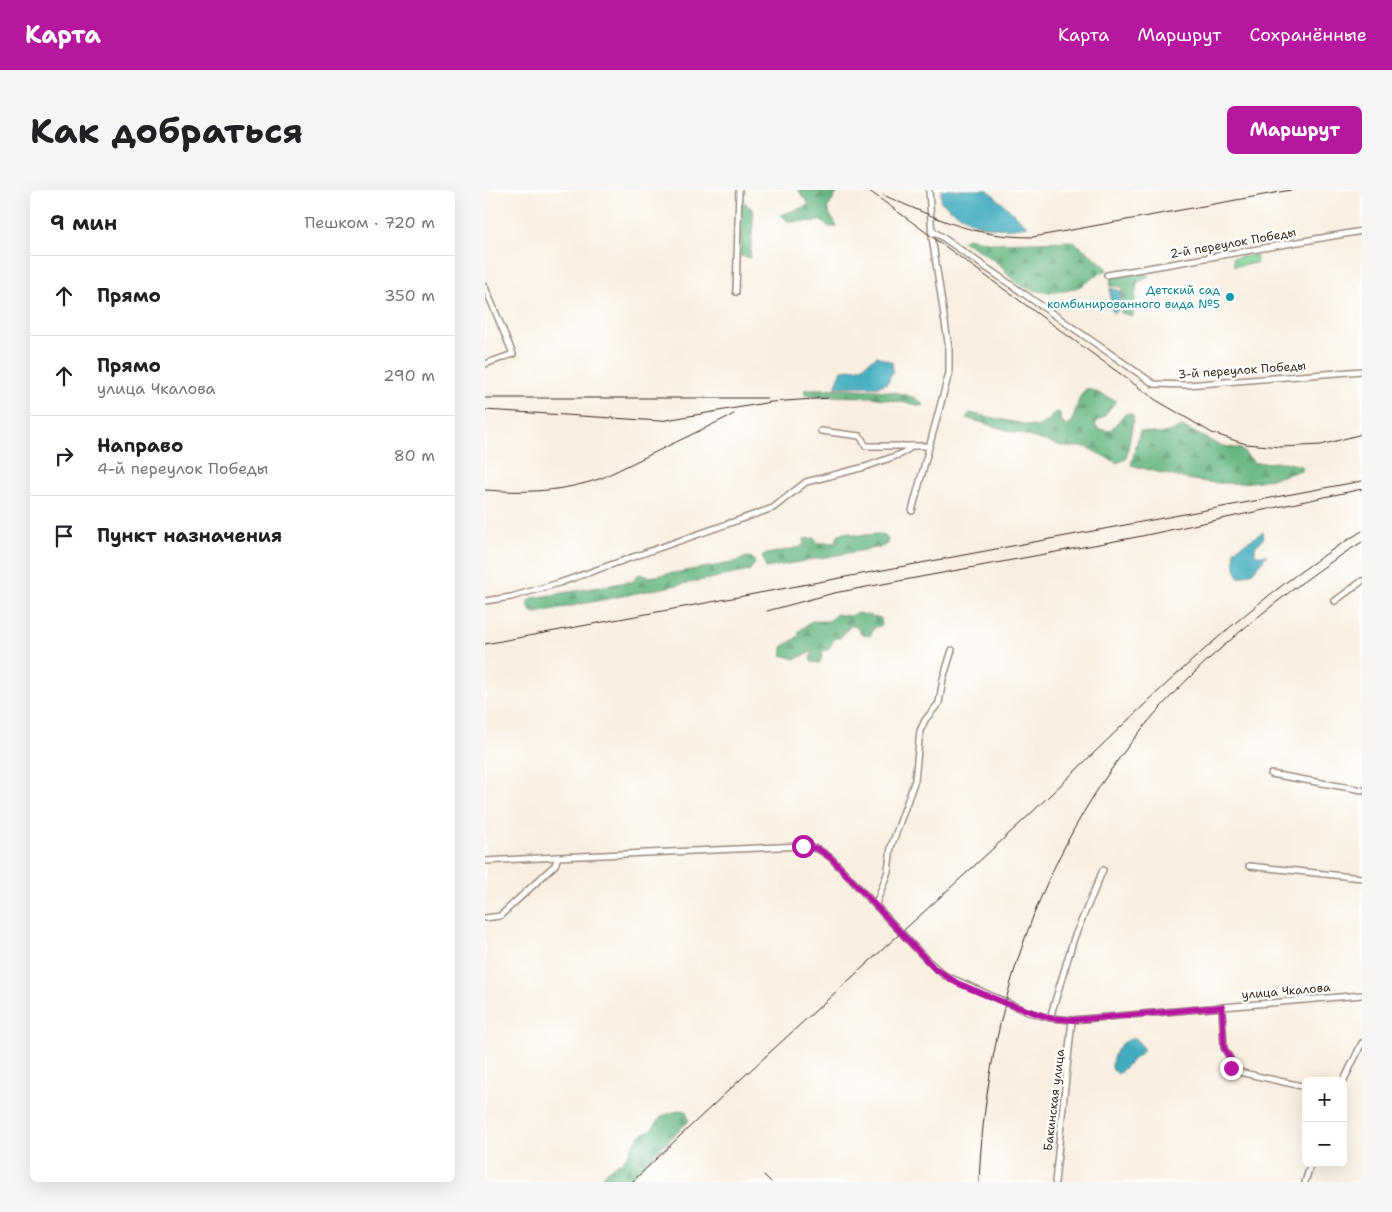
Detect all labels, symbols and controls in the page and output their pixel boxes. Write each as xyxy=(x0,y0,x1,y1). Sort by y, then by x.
text: Карта xyxy=(25,19,101,51)
text: Карта xyxy=(1058,23,1109,47)
text: Маршрут xyxy=(1137,23,1221,47)
text: Сохранённые xyxy=(1249,23,1367,47)
button: Маршрут xyxy=(1227,106,1362,154)
text: Как добраться xyxy=(30,107,303,154)
text: 9 мин xyxy=(50,209,117,237)
text: Пешком · 720 m xyxy=(305,212,435,233)
street label: 2-й переулок Победы xyxy=(1169,224,1297,262)
icon: ahead xyxy=(50,282,78,310)
place label: Детский сад комбинированного вида №5 xyxy=(1047,282,1220,312)
text: Прямо xyxy=(97,283,161,308)
text: 350 m xyxy=(384,285,435,306)
marker: Детский сад комбинированного вида №5 xyxy=(1224,291,1236,303)
text: Прямо xyxy=(97,353,161,378)
street label: 3-й переулок Победы xyxy=(1177,358,1307,382)
icon: ahead xyxy=(50,362,78,390)
text: 290 m xyxy=(383,365,435,386)
text: улица Чкалова xyxy=(97,378,216,399)
text: Направо xyxy=(97,433,183,458)
icon: right xyxy=(50,442,78,470)
text: 80 m xyxy=(394,445,435,466)
text: 4-й переулок Победы xyxy=(97,458,268,479)
icon: arrive xyxy=(50,522,78,550)
text: Пункт назначения xyxy=(97,523,282,548)
route start xyxy=(792,835,815,858)
street label: улица Чкалова xyxy=(1241,979,1332,1003)
street label: Бакинская улица xyxy=(1040,1048,1068,1152)
route end xyxy=(1220,1057,1243,1080)
map controls xyxy=(1302,1077,1347,1167)
button: + xyxy=(1302,1077,1347,1122)
button: − xyxy=(1302,1122,1347,1167)

